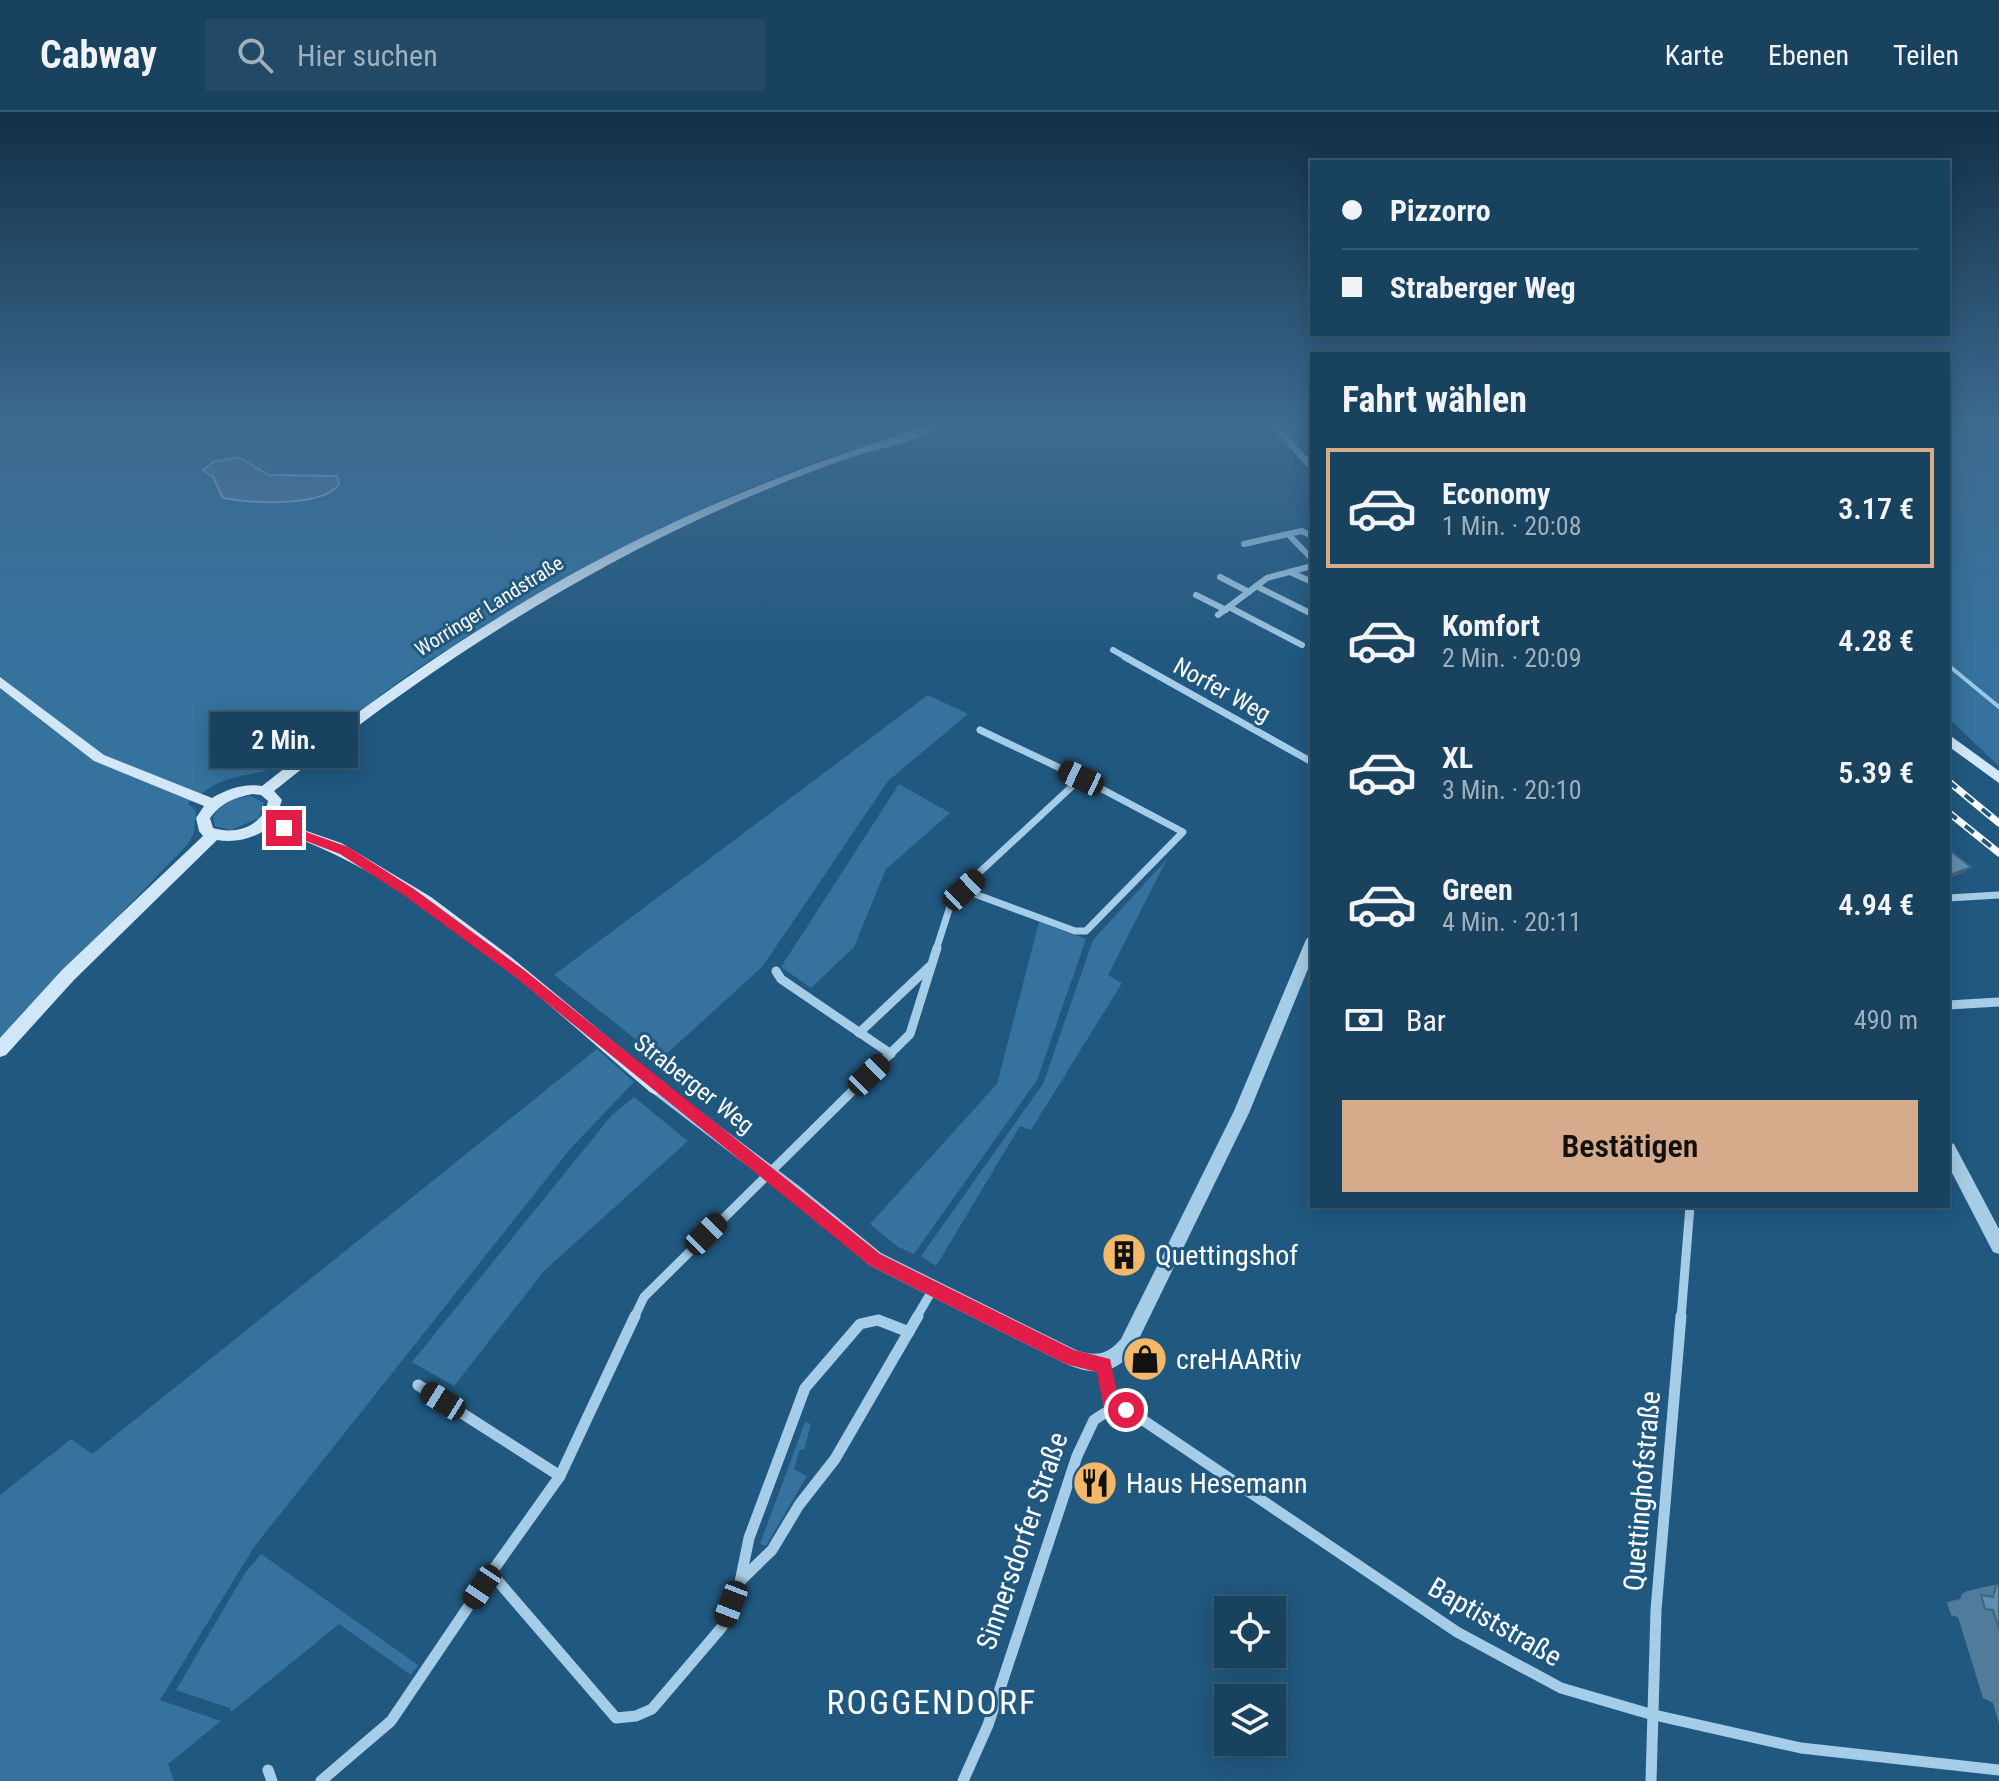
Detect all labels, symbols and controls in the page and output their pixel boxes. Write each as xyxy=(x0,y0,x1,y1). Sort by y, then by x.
search box xyxy=(205,19,765,91)
text: Cabway xyxy=(40,33,157,77)
icon: search xyxy=(233,33,277,77)
text: Hier suchen xyxy=(297,38,438,73)
text: Karte xyxy=(1665,39,1724,72)
text: Ebenen xyxy=(1768,39,1849,72)
text: Teilen xyxy=(1893,39,1959,72)
text: Pizzorro xyxy=(1390,193,1491,228)
text: Straberger Weg xyxy=(1390,270,1576,305)
text: Fahrt wählen xyxy=(1342,379,1527,421)
icon: car xyxy=(1346,472,1418,544)
text: Economy xyxy=(1442,476,1550,511)
text: 3.17 € xyxy=(1838,491,1914,526)
text: 1 Min. · 20:08 xyxy=(1442,511,1582,541)
street label: Worringer Landstraße xyxy=(410,551,568,661)
icon: car xyxy=(1346,604,1418,676)
text: Komfort xyxy=(1442,608,1540,643)
text: 4.28 € xyxy=(1838,623,1914,658)
text: 2 Min. · 20:09 xyxy=(1442,643,1582,673)
street label: Norfer Weg xyxy=(1169,652,1275,728)
callout: 2 Min. xyxy=(210,712,358,768)
text: 2 Min. xyxy=(251,725,317,755)
icon: car xyxy=(1346,736,1418,808)
text: XL xyxy=(1442,740,1473,775)
text: 5.39 € xyxy=(1838,755,1914,790)
car xyxy=(1054,757,1108,799)
text: 3 Min. · 20:10 xyxy=(1442,775,1582,805)
route end xyxy=(266,810,302,846)
car xyxy=(938,865,990,915)
icon: car xyxy=(1346,868,1418,940)
text: Green xyxy=(1442,872,1513,907)
text: 4.94 € xyxy=(1838,887,1914,922)
text: 4 Min. · 20:11 xyxy=(1442,907,1582,937)
icon: cash xyxy=(1342,998,1386,1042)
text: Bar xyxy=(1406,1003,1446,1038)
text: 490 m xyxy=(1854,1005,1918,1035)
street label: Straberger Weg xyxy=(628,1028,760,1140)
car xyxy=(843,1050,895,1100)
button: Bestätigen xyxy=(1342,1100,1918,1192)
car xyxy=(681,1209,731,1259)
building icon: Quettingshof xyxy=(1100,1231,1148,1279)
place label: Quettingshof xyxy=(1155,1239,1298,1272)
shop icon: creHAARtiv xyxy=(1121,1335,1169,1383)
place label: creHAARtiv xyxy=(1176,1343,1302,1376)
car xyxy=(416,1378,470,1424)
street label: Quettinghofstraße xyxy=(1617,1390,1667,1592)
route start xyxy=(1108,1392,1144,1428)
street label: Sinnersdorfer Straße xyxy=(969,1428,1075,1654)
restaurant icon: Haus Hesemann xyxy=(1071,1459,1119,1507)
place label: Haus Hesemann xyxy=(1126,1467,1308,1500)
car xyxy=(459,1560,505,1614)
street label: Baptiststraße xyxy=(1422,1571,1568,1673)
car xyxy=(711,1577,751,1631)
map controls xyxy=(1214,1596,1286,1756)
button: locate xyxy=(1214,1596,1286,1668)
district label: ROGGENDORF xyxy=(827,1682,1037,1722)
button: layers xyxy=(1214,1684,1286,1756)

